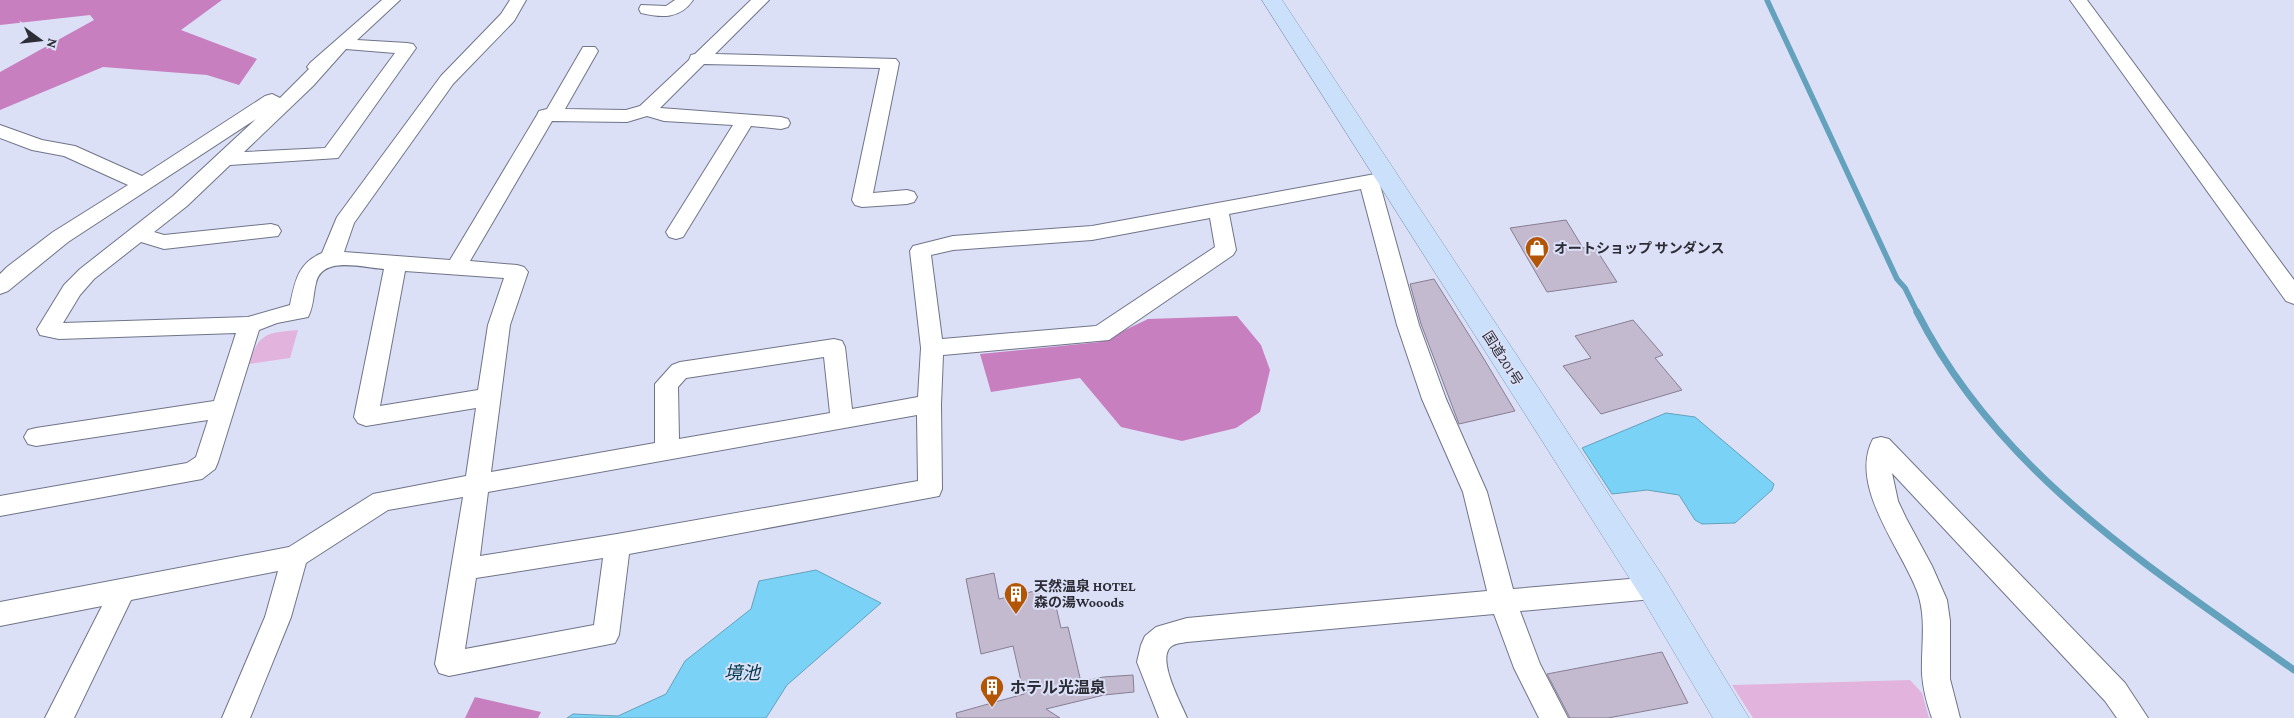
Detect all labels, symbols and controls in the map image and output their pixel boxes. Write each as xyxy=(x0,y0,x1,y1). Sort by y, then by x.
north arrow xyxy=(15,15,65,65)
text: N xyxy=(43,37,62,50)
shop icon: オートショップ サンダンス xyxy=(1524,235,1550,269)
place label: オートショップ サンダンス xyxy=(1554,240,1724,256)
street label: 国道201号 xyxy=(1480,328,1526,388)
place label: 天然温泉 HOTEL 森の湯Wooods xyxy=(1034,578,1136,610)
building icon: 天然温泉 HOTEL 森の湯Wooods xyxy=(1003,581,1029,615)
water label: 境池 xyxy=(724,663,762,683)
building icon: ホテル光温泉 xyxy=(979,674,1005,708)
place label: ホテル光温泉 xyxy=(1010,679,1106,696)

